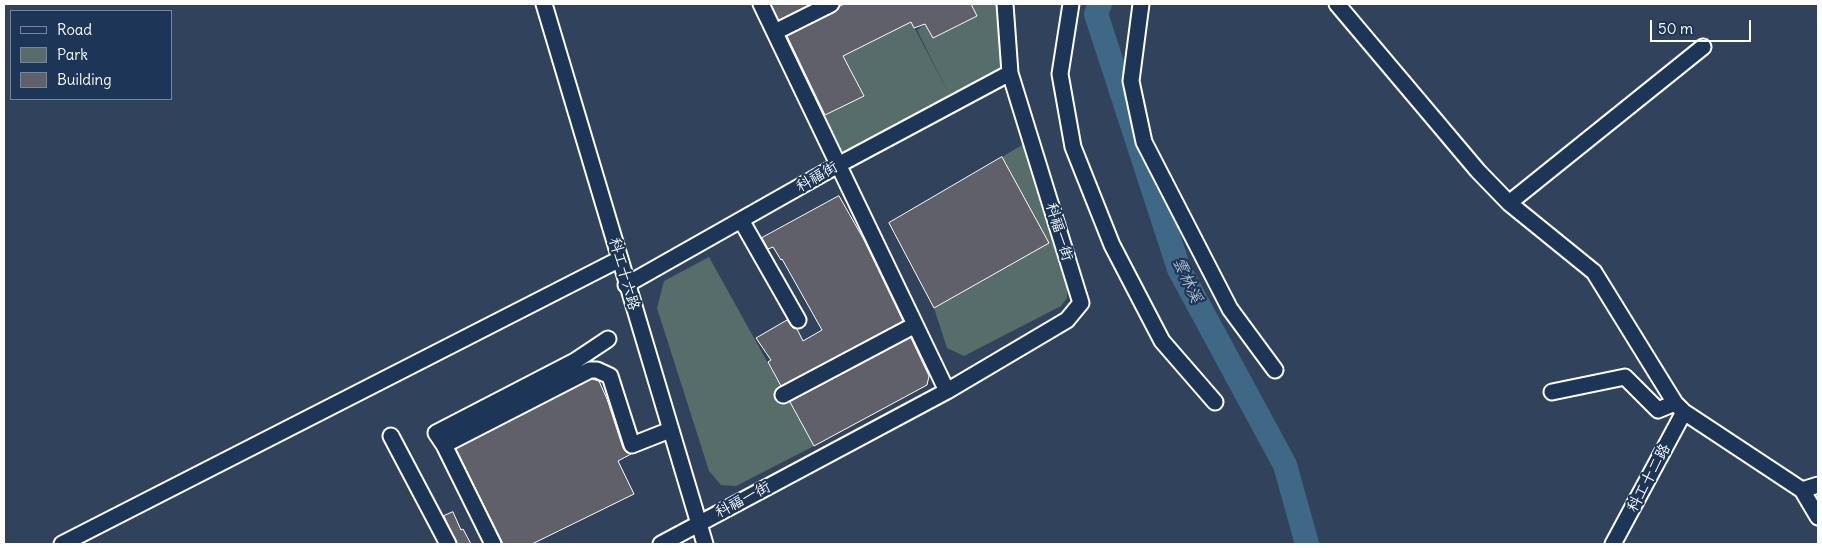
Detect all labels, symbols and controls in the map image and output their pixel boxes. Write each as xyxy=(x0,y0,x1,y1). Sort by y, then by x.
legend xyxy=(10,10,172,100)
scale bar xyxy=(1652,10,1753,42)
text: 50 m xyxy=(1658,19,1693,38)
text: Road xyxy=(57,20,92,39)
text: Park xyxy=(57,45,88,64)
text: Building xyxy=(57,70,112,89)
street label: 科福街 xyxy=(793,158,841,196)
street label: 科福一街 xyxy=(1042,201,1076,263)
street label: 科工十六路 xyxy=(605,235,643,313)
water label: 雲林溪 xyxy=(1168,254,1206,306)
street label: 科工十二路 xyxy=(1623,441,1675,515)
street label: 科福一街 xyxy=(712,478,774,522)

